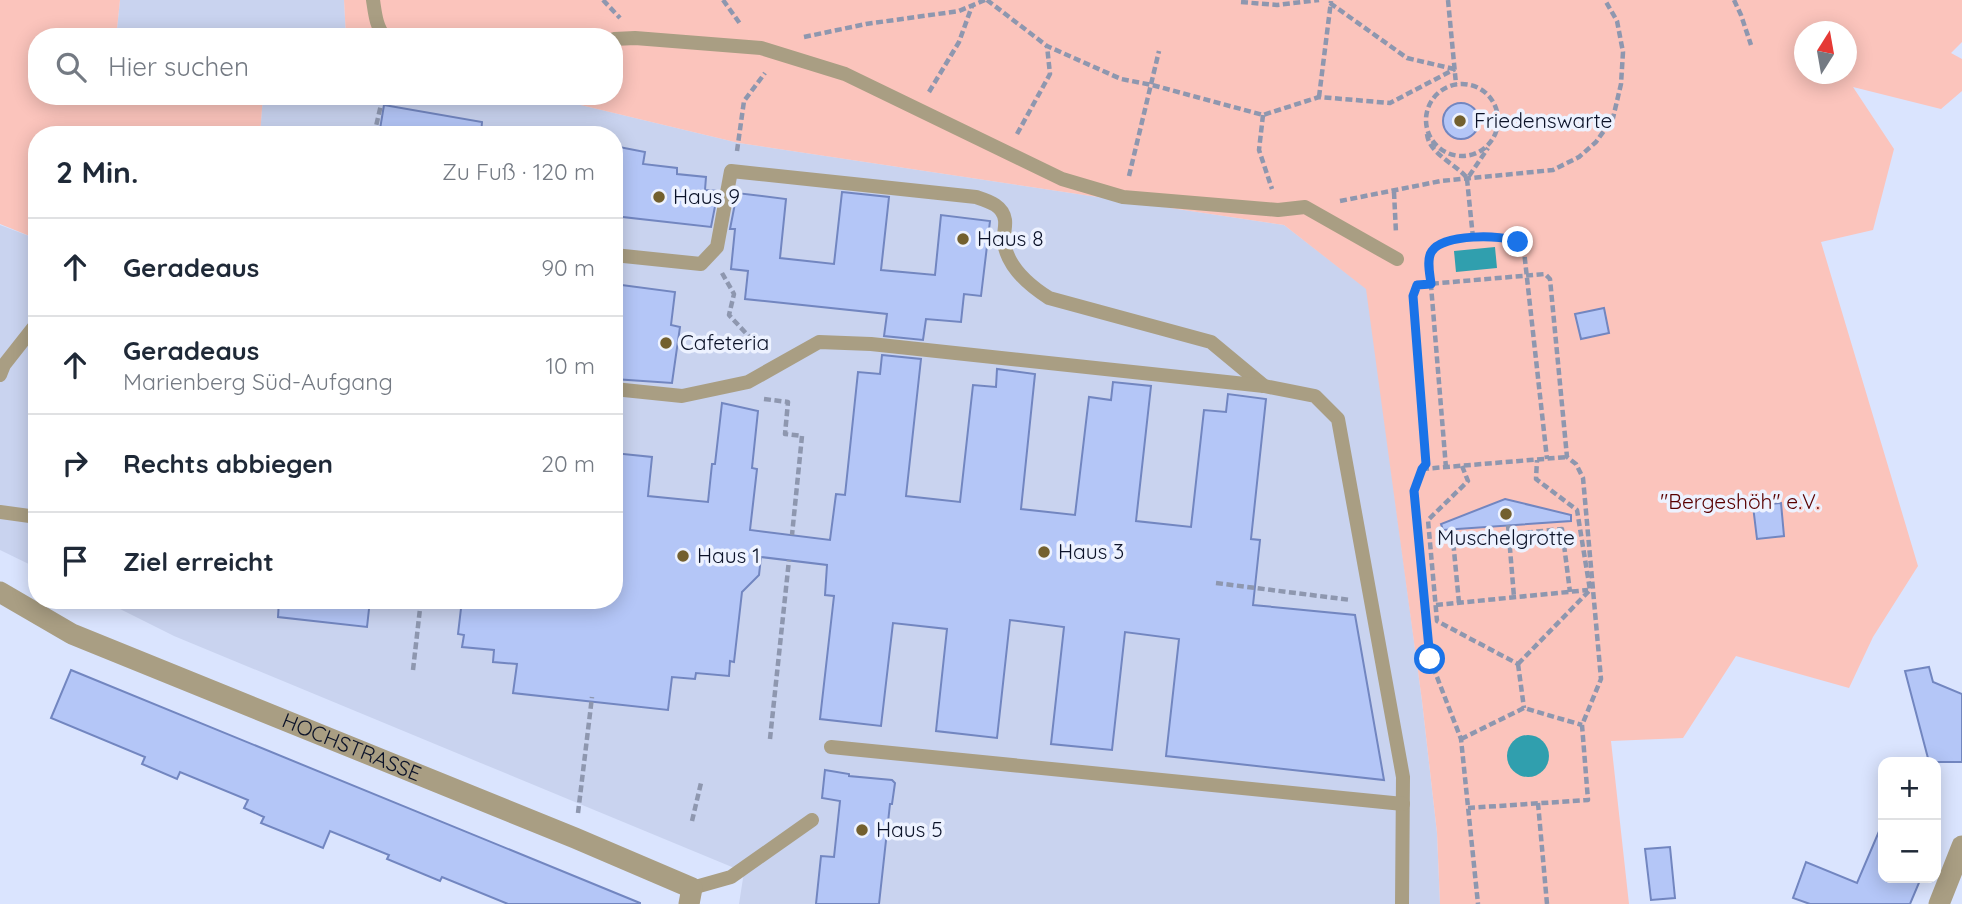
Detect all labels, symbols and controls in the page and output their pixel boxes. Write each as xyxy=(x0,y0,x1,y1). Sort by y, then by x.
north arrow xyxy=(1794,21,1857,84)
search box xyxy=(28,28,623,105)
icon: search xyxy=(52,48,90,86)
text: Hier suchen xyxy=(108,50,249,83)
place label: Friedenswarte xyxy=(1474,107,1612,133)
marker: Friedenswarte xyxy=(1452,113,1468,129)
text: 2 Min. xyxy=(56,153,138,191)
text: Zu Fuß · 120 m xyxy=(442,157,595,186)
place label: Haus 9 xyxy=(673,183,740,209)
marker: Haus 9 xyxy=(651,189,667,205)
place label: Haus 8 xyxy=(977,225,1044,251)
route end xyxy=(1502,226,1533,257)
marker: Haus 8 xyxy=(955,231,971,247)
icon: ahead xyxy=(56,248,94,286)
text: Geradeaus xyxy=(123,251,259,284)
text: 90 m xyxy=(541,253,595,282)
place label: Cafeteria xyxy=(680,329,769,355)
text: Geradeaus xyxy=(123,334,259,367)
marker: Cafeteria xyxy=(658,335,674,351)
icon: ahead xyxy=(56,346,94,384)
text: 10 m xyxy=(546,351,595,380)
text: Marienberg Süd-Aufgang xyxy=(123,367,393,396)
icon: right xyxy=(56,444,94,482)
text: Rechts abbiegen xyxy=(123,447,333,480)
text: 20 m xyxy=(541,449,595,478)
park label: "Bergeshöh" e.V. xyxy=(1660,488,1820,514)
marker: Muschelgrotte xyxy=(1498,506,1514,522)
place label: Muschelgrotte xyxy=(1437,524,1575,550)
place label: Haus 3 xyxy=(1058,538,1124,564)
icon: arrive xyxy=(56,542,94,580)
place label: Haus 1 xyxy=(697,542,760,568)
marker: Haus 3 xyxy=(1036,544,1052,560)
text: Ziel erreicht xyxy=(123,545,274,578)
marker: Haus 1 xyxy=(675,548,691,564)
route start xyxy=(1414,643,1445,674)
street label: HOCHSTRASSE xyxy=(279,707,425,786)
map controls xyxy=(1878,757,1941,883)
button: + xyxy=(1878,757,1941,820)
place label: Haus 5 xyxy=(876,816,943,842)
button: − xyxy=(1878,820,1941,883)
marker: Haus 5 xyxy=(854,822,870,838)

